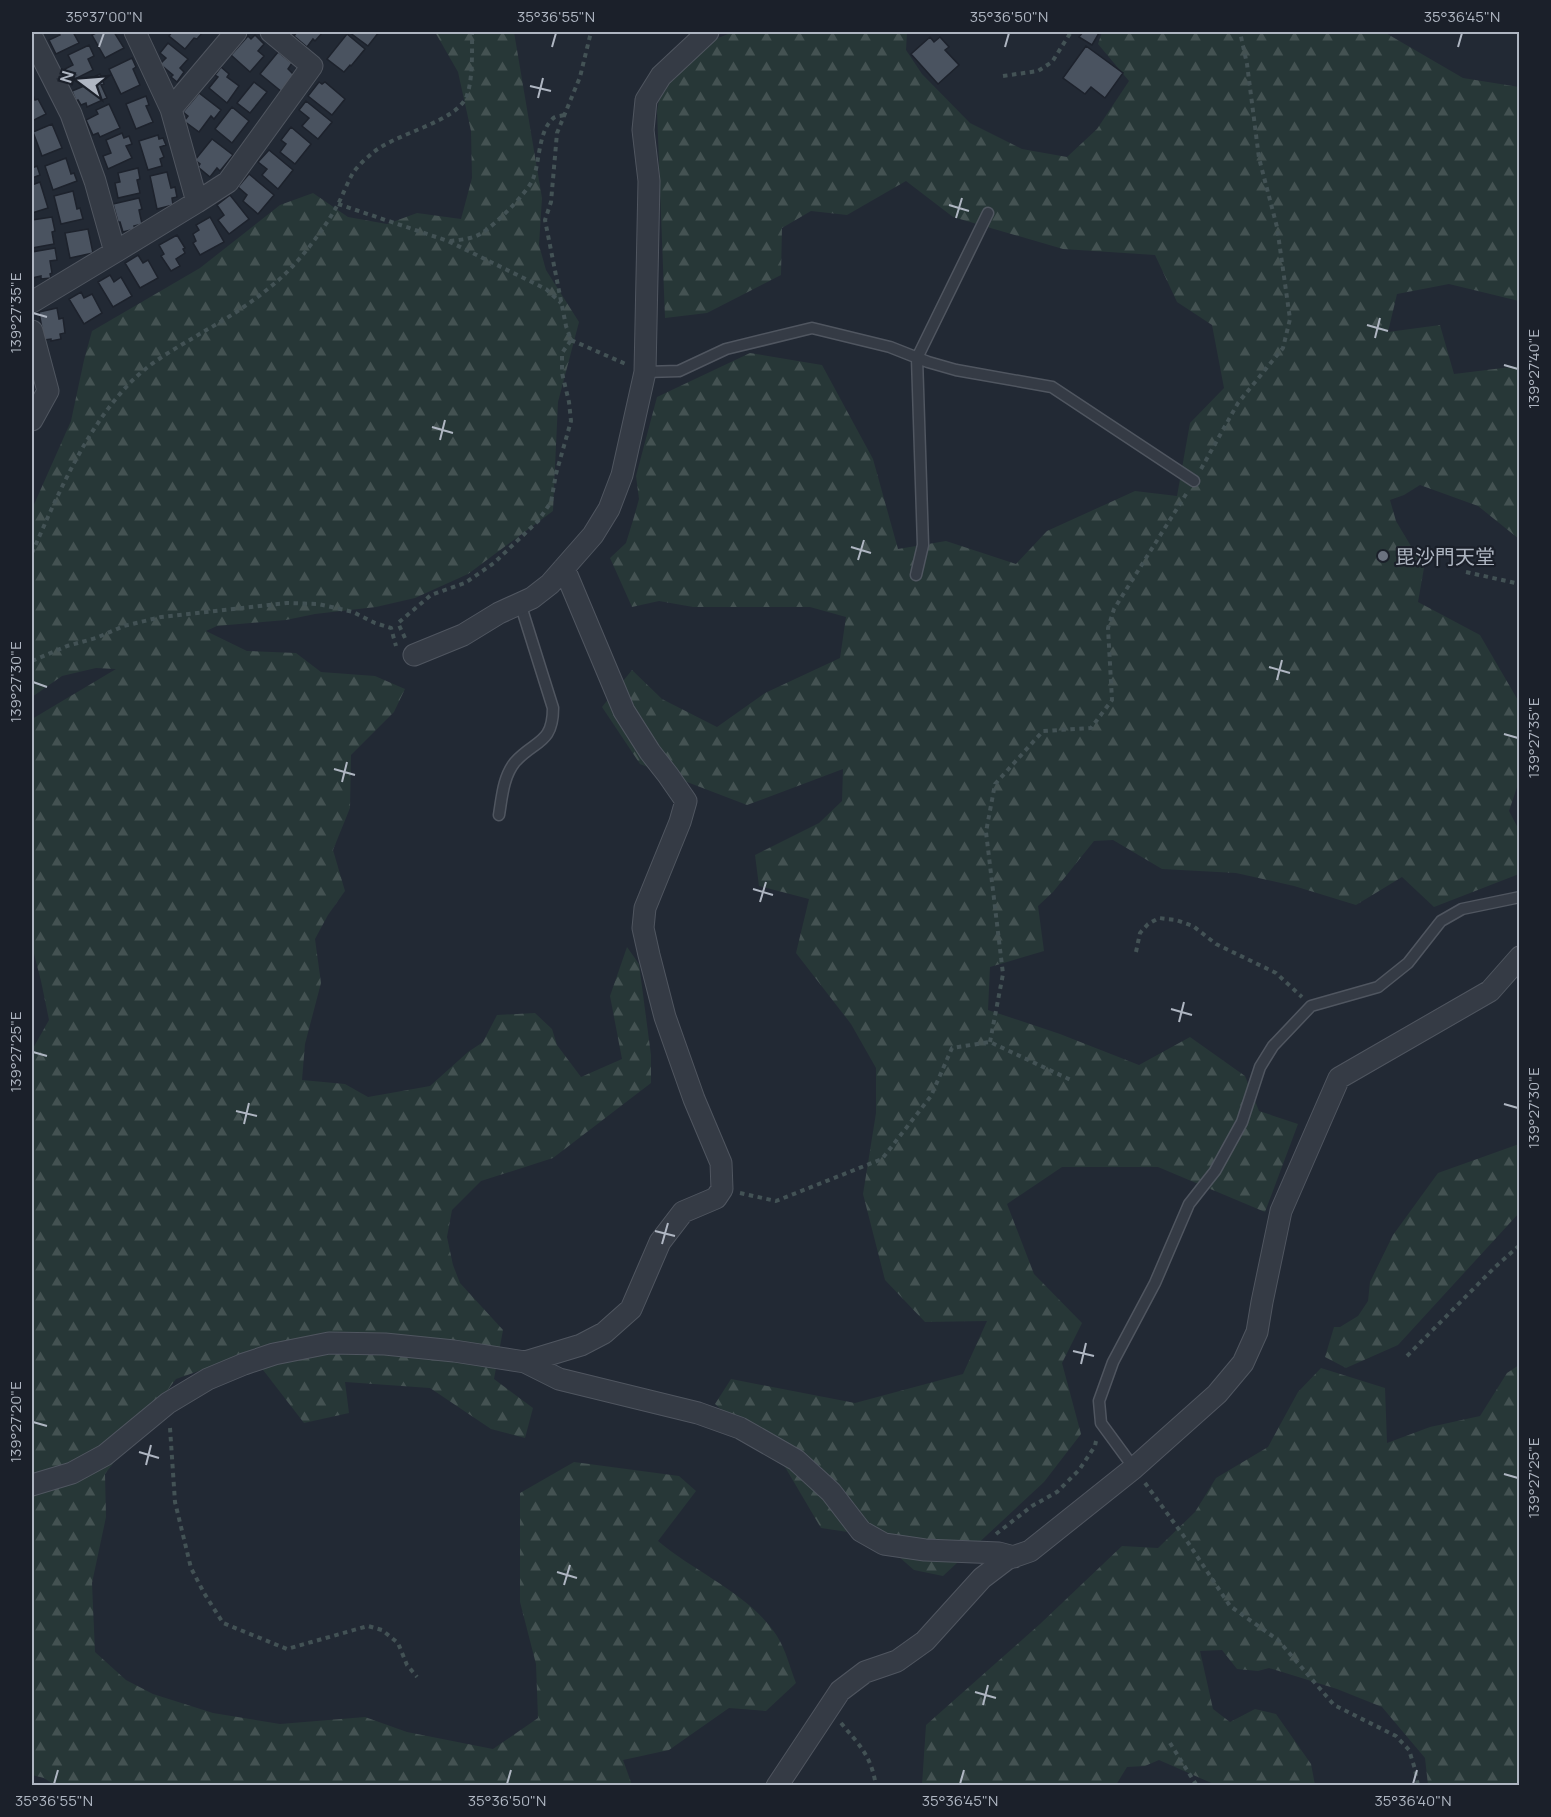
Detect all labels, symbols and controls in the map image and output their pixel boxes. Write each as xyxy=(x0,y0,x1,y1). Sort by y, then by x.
text: 35°37'00"N xyxy=(65,6,143,27)
text: 35°36'55"N xyxy=(517,6,595,27)
text: 35°36'50"N xyxy=(970,6,1048,27)
text: 35°36'45"N xyxy=(1424,6,1500,27)
north arrow xyxy=(51,51,111,111)
text: N xyxy=(54,68,79,85)
text: 139°27'35"E xyxy=(5,273,26,353)
text: 139°27'40"E xyxy=(1523,329,1544,409)
place label: 毘沙門天堂 xyxy=(1395,543,1495,570)
marker: 毘沙門天堂 xyxy=(1376,549,1390,563)
text: 139°27'30"E xyxy=(5,641,26,723)
text: 139°27'35"E xyxy=(1523,698,1544,778)
text: 139°27'25"E xyxy=(5,1011,26,1093)
text: 139°27'30"E xyxy=(1523,1067,1544,1149)
text: 139°27'20"E xyxy=(5,1381,26,1463)
text: 139°27'25"E xyxy=(1523,1437,1544,1519)
text: 35°36'55"N xyxy=(15,1790,93,1811)
text: 35°36'50"N xyxy=(468,1790,546,1811)
text: 35°36'45"N xyxy=(922,1790,998,1811)
text: 35°36'40"N xyxy=(1375,1790,1451,1811)

